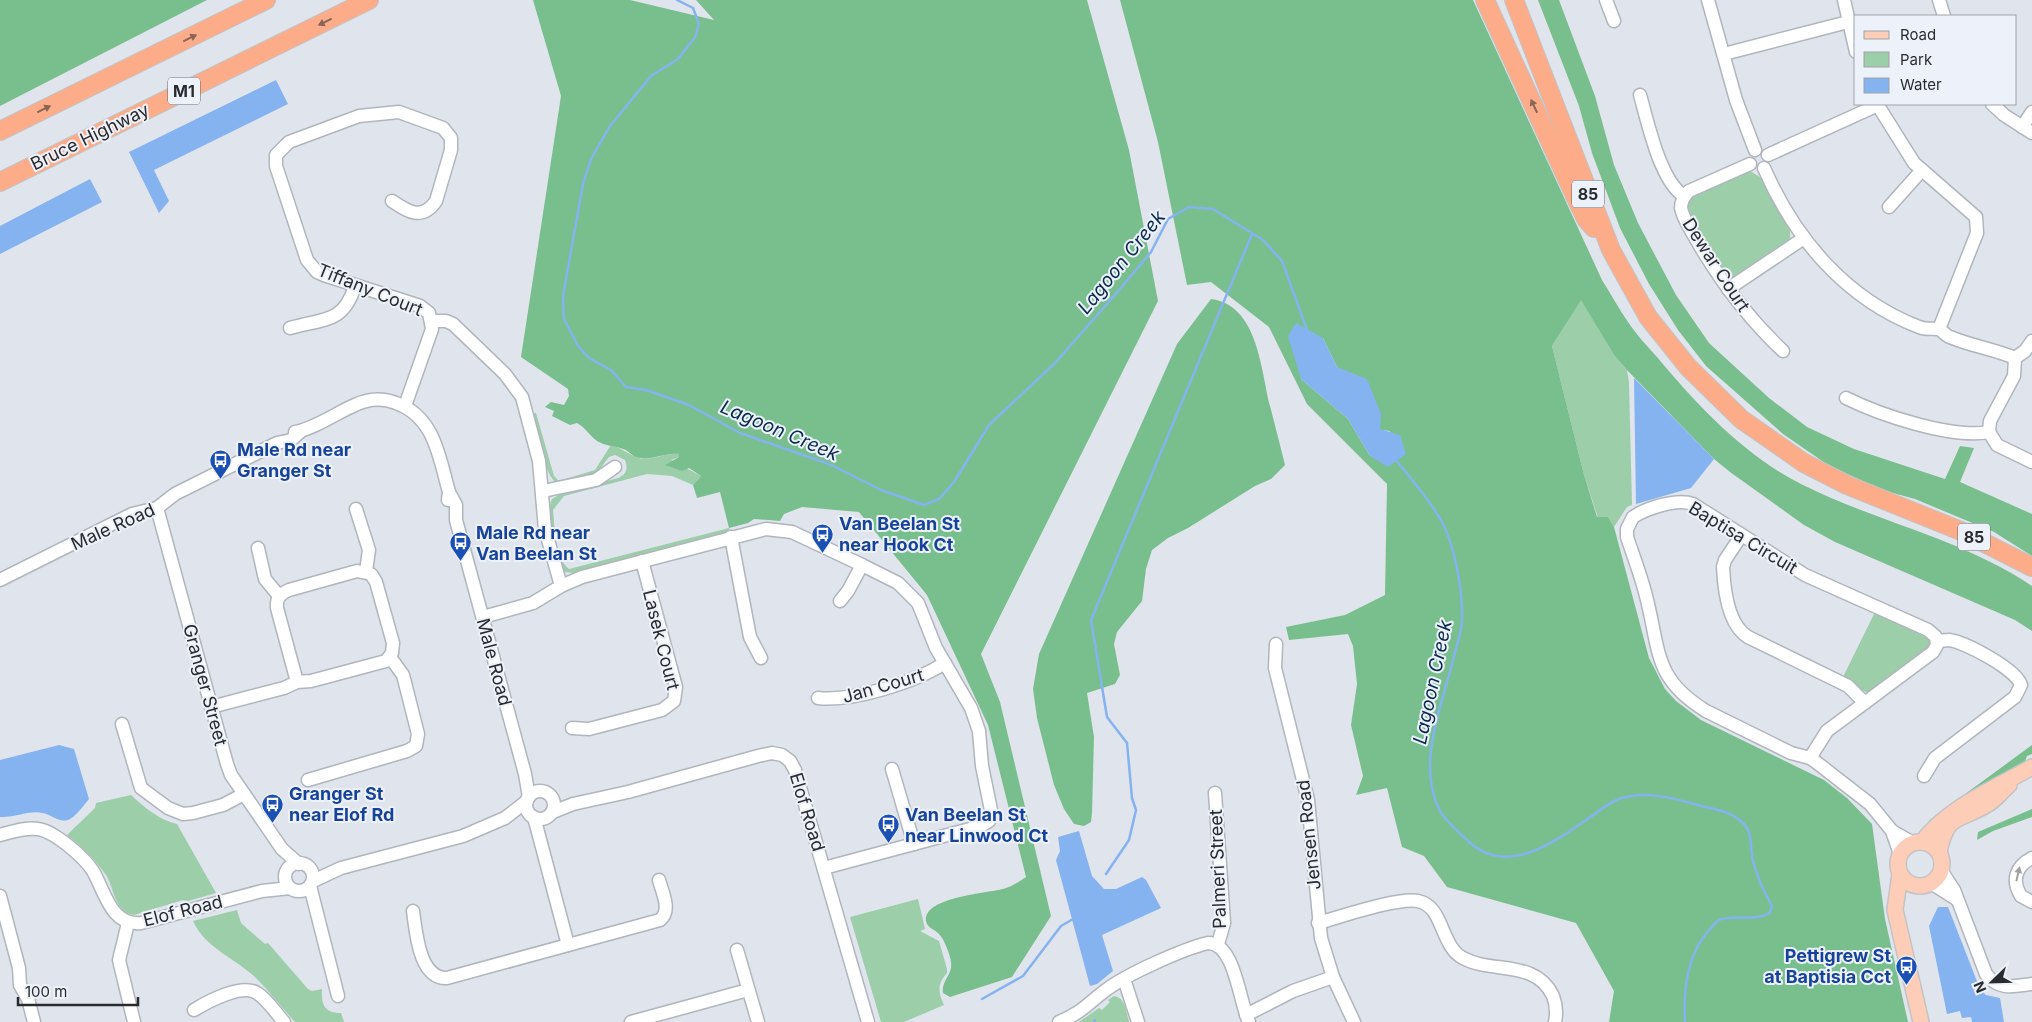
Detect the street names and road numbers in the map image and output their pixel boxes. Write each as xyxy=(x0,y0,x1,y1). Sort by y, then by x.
road number: M1 xyxy=(168,78,200,104)
street label: Bruce Highway xyxy=(27,99,152,174)
road number: 85 xyxy=(1572,180,1604,208)
street label: Dewar Court xyxy=(1678,214,1755,316)
street label: Tiffany Court xyxy=(315,259,426,320)
street label: Baptisa Circuit xyxy=(1685,497,1801,578)
street label: Male Road xyxy=(68,499,158,554)
road number: 85 xyxy=(1958,524,1990,550)
street label: Lasek Court xyxy=(639,587,684,692)
street label: Male Road xyxy=(473,616,516,708)
street label: Granger Street xyxy=(179,622,232,748)
street label: Jan Court xyxy=(840,664,926,707)
street label: Elof Road xyxy=(786,770,829,854)
street label: Jensen Road xyxy=(1292,779,1325,891)
street label: Palmeri Street xyxy=(1205,809,1230,929)
street label: Elof Road xyxy=(141,891,225,931)

